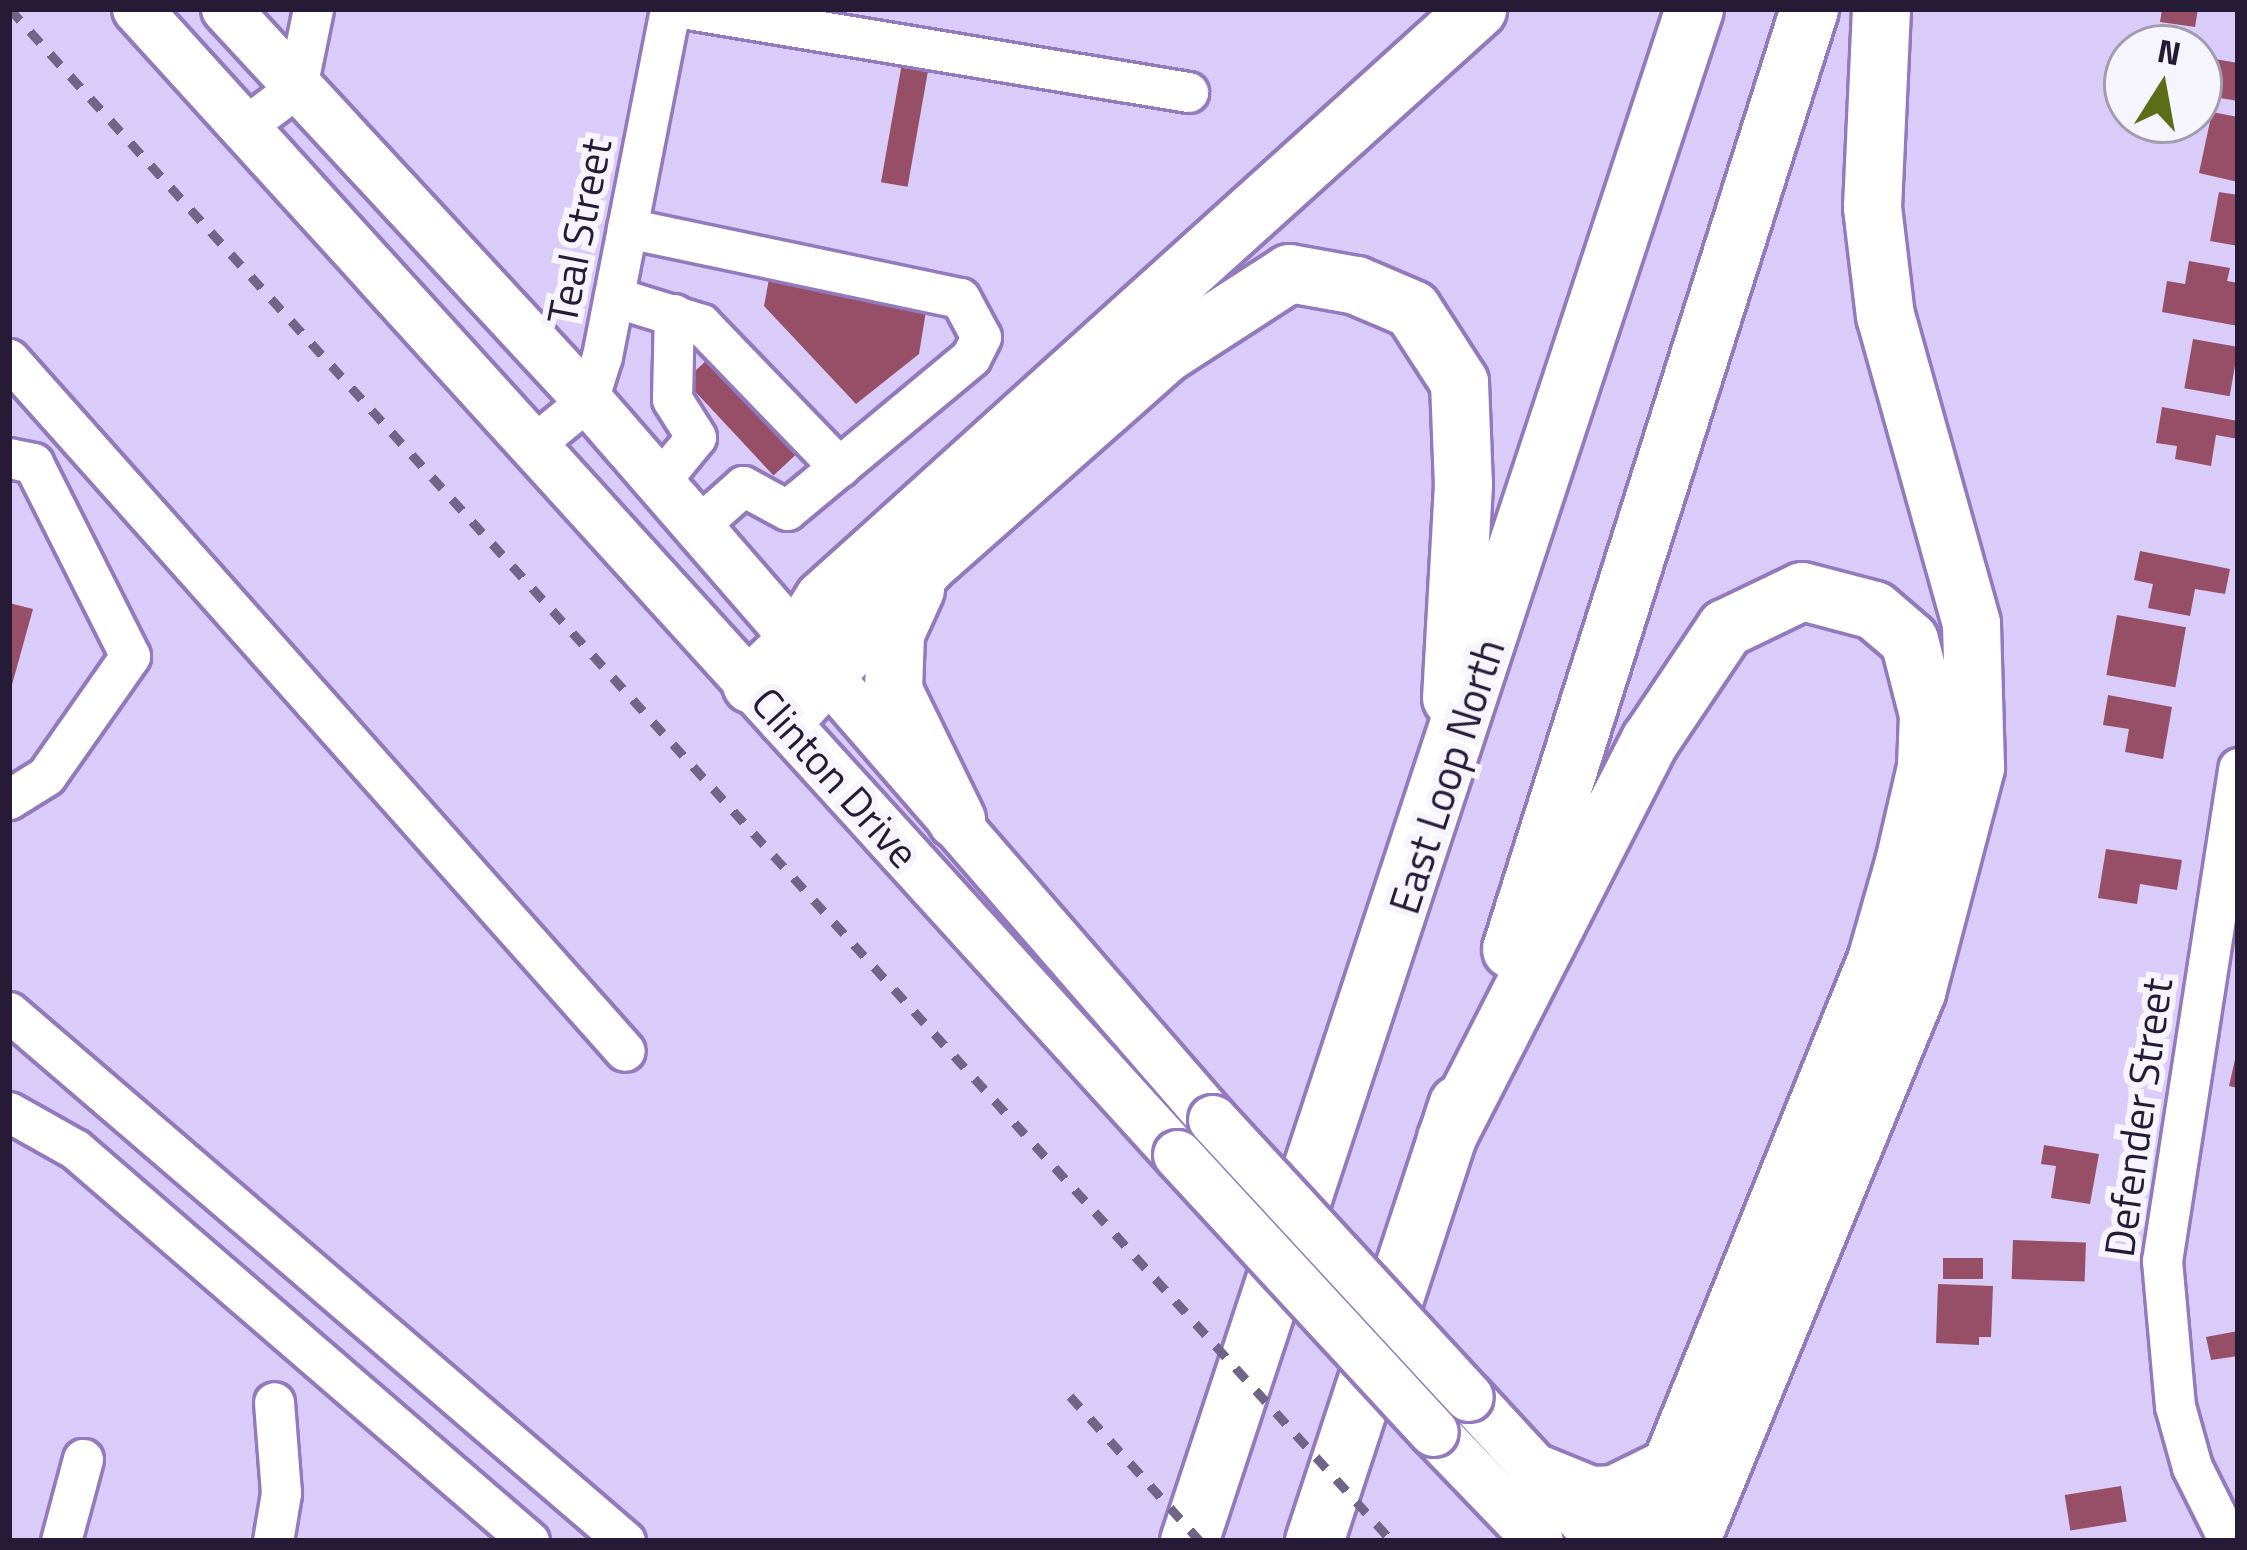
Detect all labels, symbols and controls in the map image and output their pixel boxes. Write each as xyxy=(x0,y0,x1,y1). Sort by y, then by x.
north arrow xyxy=(2103,24,2223,144)
text: N xyxy=(2153,25,2185,78)
street label: Teal Street xyxy=(535,134,621,328)
street label: East Loop North xyxy=(1378,632,1514,920)
street label: Clinton Drive xyxy=(742,677,930,877)
street label: Defender Street xyxy=(2092,974,2182,1260)

